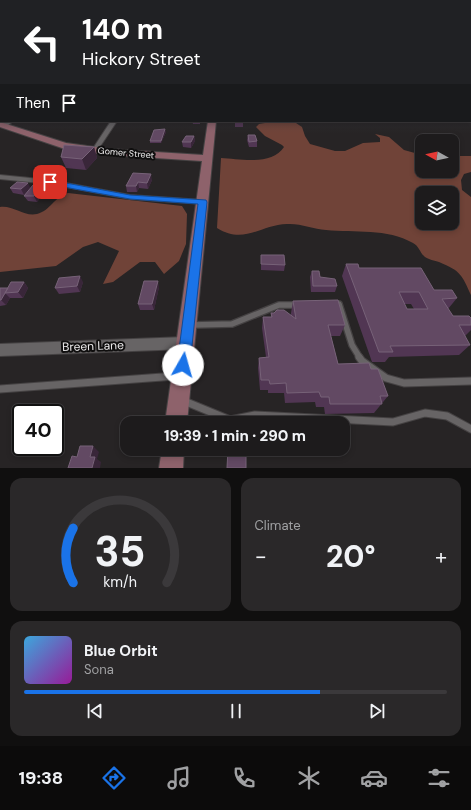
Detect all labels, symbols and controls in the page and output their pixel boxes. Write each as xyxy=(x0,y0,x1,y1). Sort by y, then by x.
text: 140 m xyxy=(82,11,163,48)
icon: left xyxy=(16,16,68,68)
text: Hickory Street xyxy=(82,47,200,71)
icon: arrive xyxy=(58,92,80,114)
text: Then xyxy=(16,93,50,113)
north arrow xyxy=(415,134,459,178)
map controls xyxy=(415,134,459,230)
street label: Gomer Street xyxy=(97,145,155,161)
pin xyxy=(33,165,67,199)
icon: arrive xyxy=(39,171,61,193)
button: layers xyxy=(415,186,459,230)
street label: Breen Lane xyxy=(62,337,124,355)
position arrow xyxy=(162,344,204,386)
speed limit sign: 40 xyxy=(12,404,64,456)
text: 19:39 · 1 min · 290 m xyxy=(164,426,306,446)
text: Climate xyxy=(255,517,301,534)
text: 35 xyxy=(95,524,146,578)
text: 20° xyxy=(326,537,375,576)
text: − xyxy=(255,542,267,571)
text: + xyxy=(435,542,447,571)
text: km/h xyxy=(103,572,137,590)
text: Blue Orbit xyxy=(84,641,158,661)
text: Sona xyxy=(84,661,114,678)
icon: previous xyxy=(84,700,106,722)
icon: pause xyxy=(225,700,247,722)
icon: next xyxy=(366,700,388,722)
icon: directions xyxy=(100,764,128,792)
icon: music xyxy=(165,764,193,792)
icon: phone xyxy=(230,764,258,792)
icon: climate xyxy=(295,764,323,792)
icon: car xyxy=(360,764,388,792)
icon: filters xyxy=(425,764,453,792)
text: 19:38 xyxy=(18,766,63,790)

